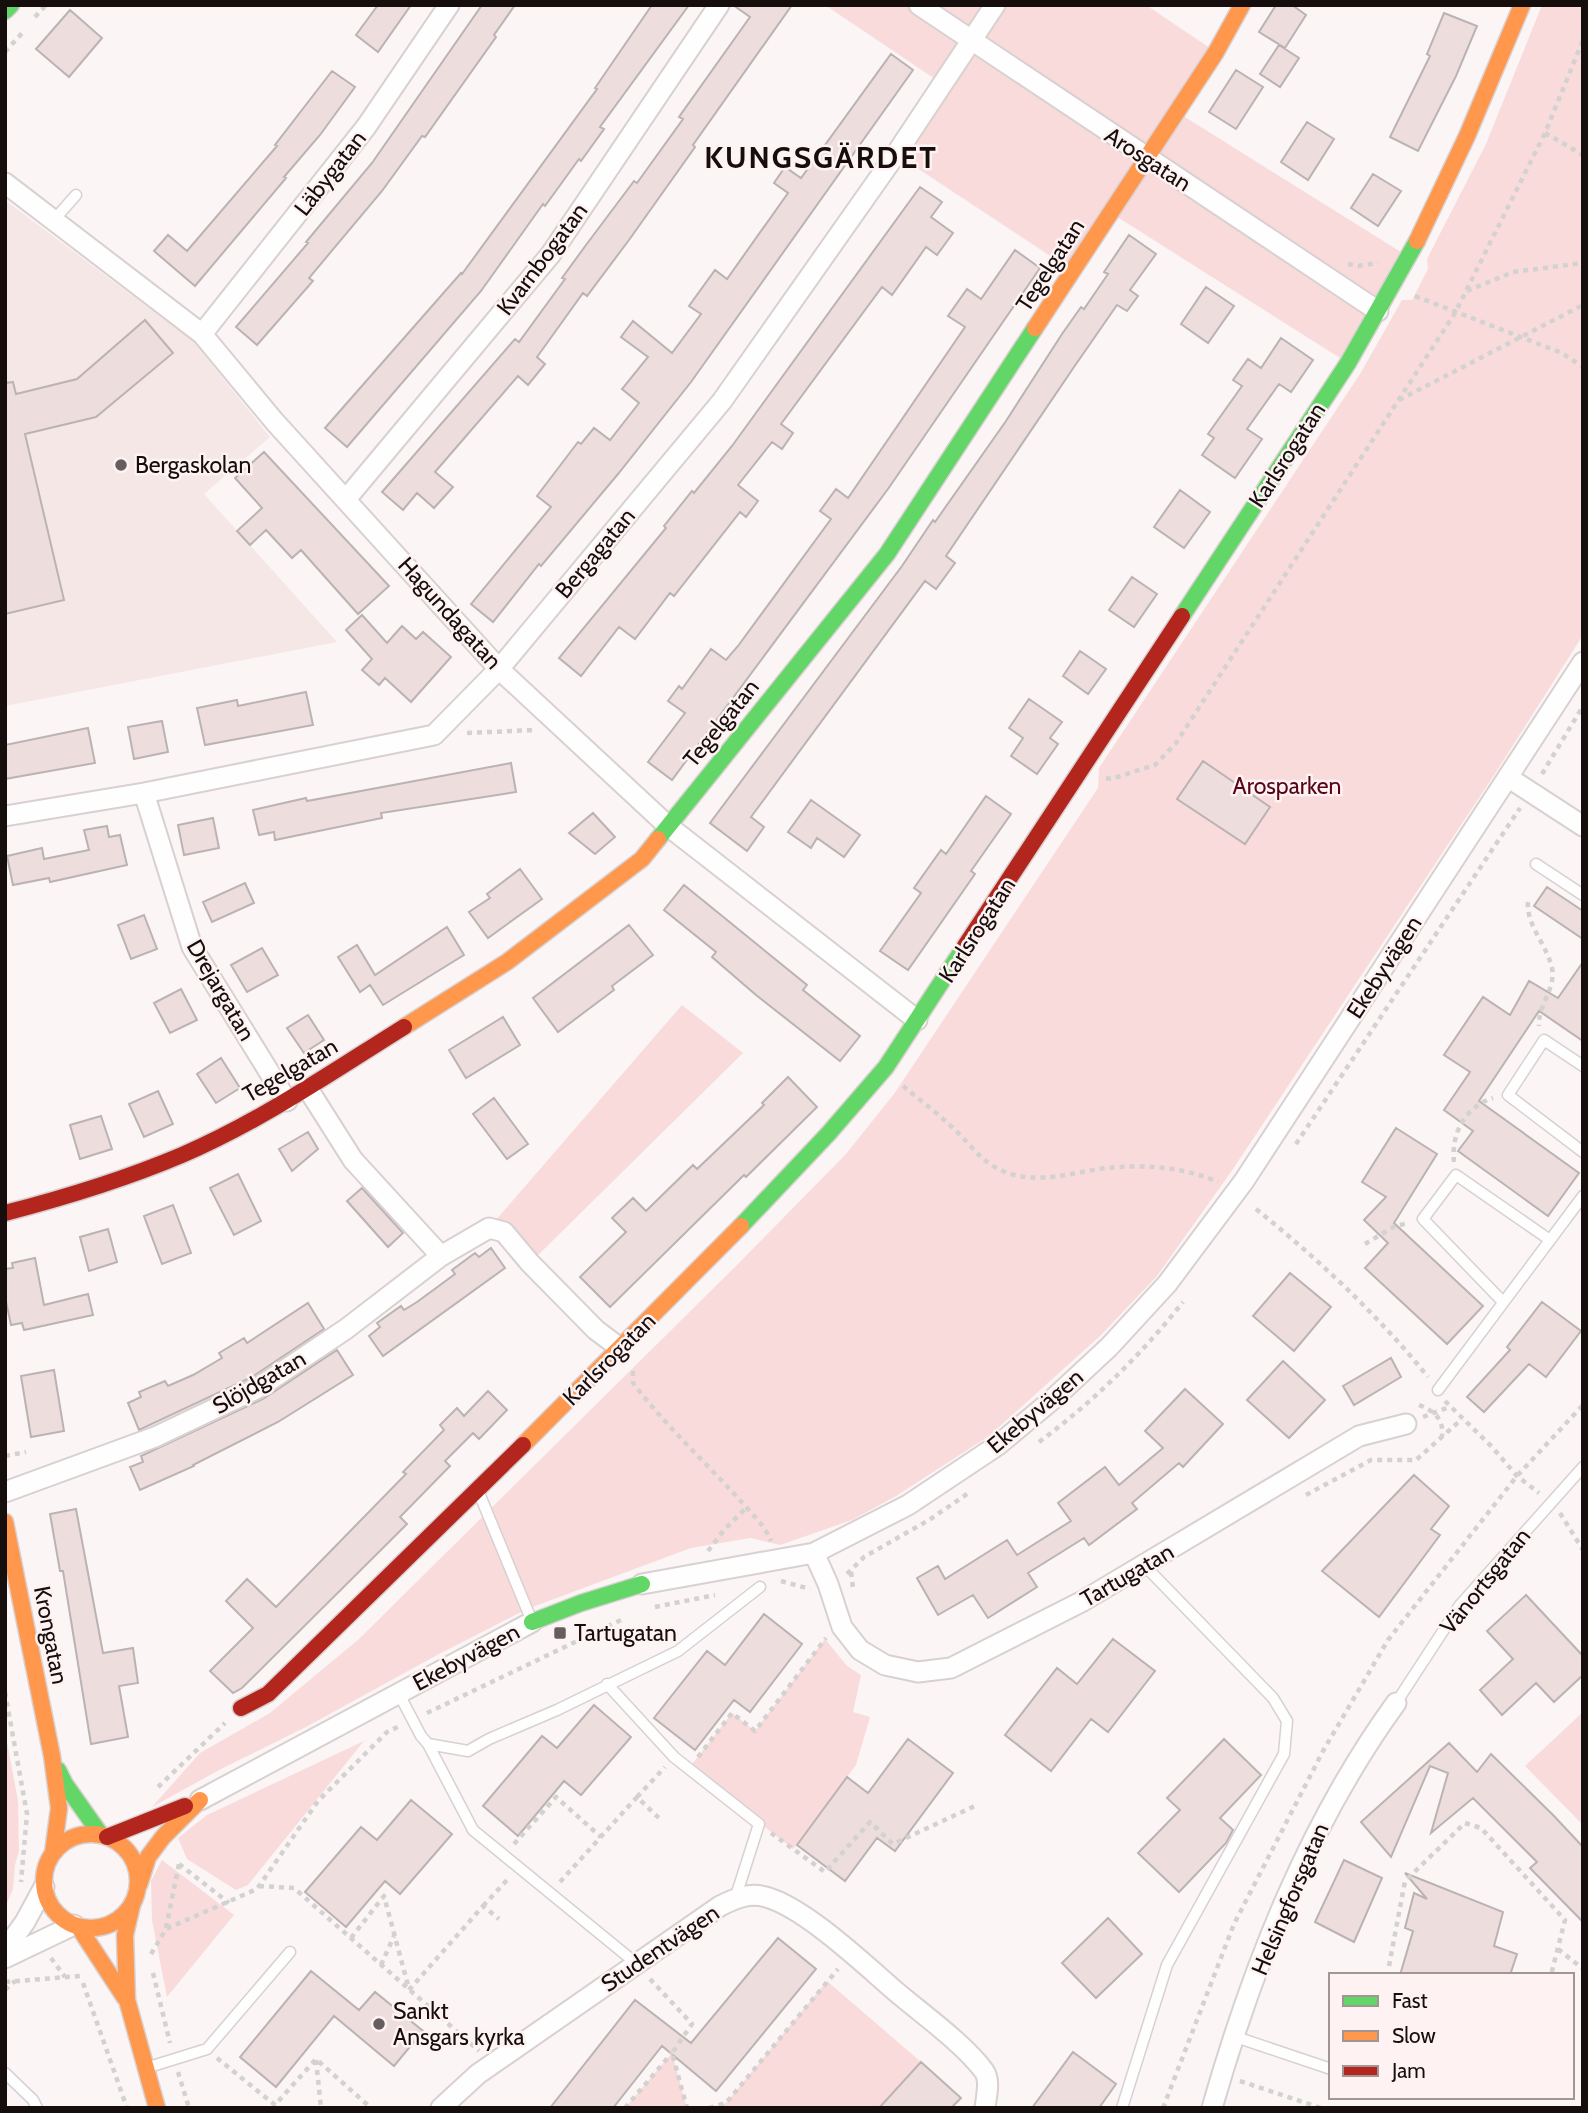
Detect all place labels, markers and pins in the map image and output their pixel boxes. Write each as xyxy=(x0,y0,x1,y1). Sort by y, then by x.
place label: Bergaskolan xyxy=(135,451,251,479)
marker: Bergaskolan xyxy=(113,457,129,473)
place label: Tartugatan xyxy=(574,1619,677,1647)
marker: Tartugatan xyxy=(552,1625,568,1641)
place label: Sankt Ansgars kyrka xyxy=(393,1997,524,2051)
marker: Sankt Ansgars kyrka xyxy=(371,2016,387,2032)

